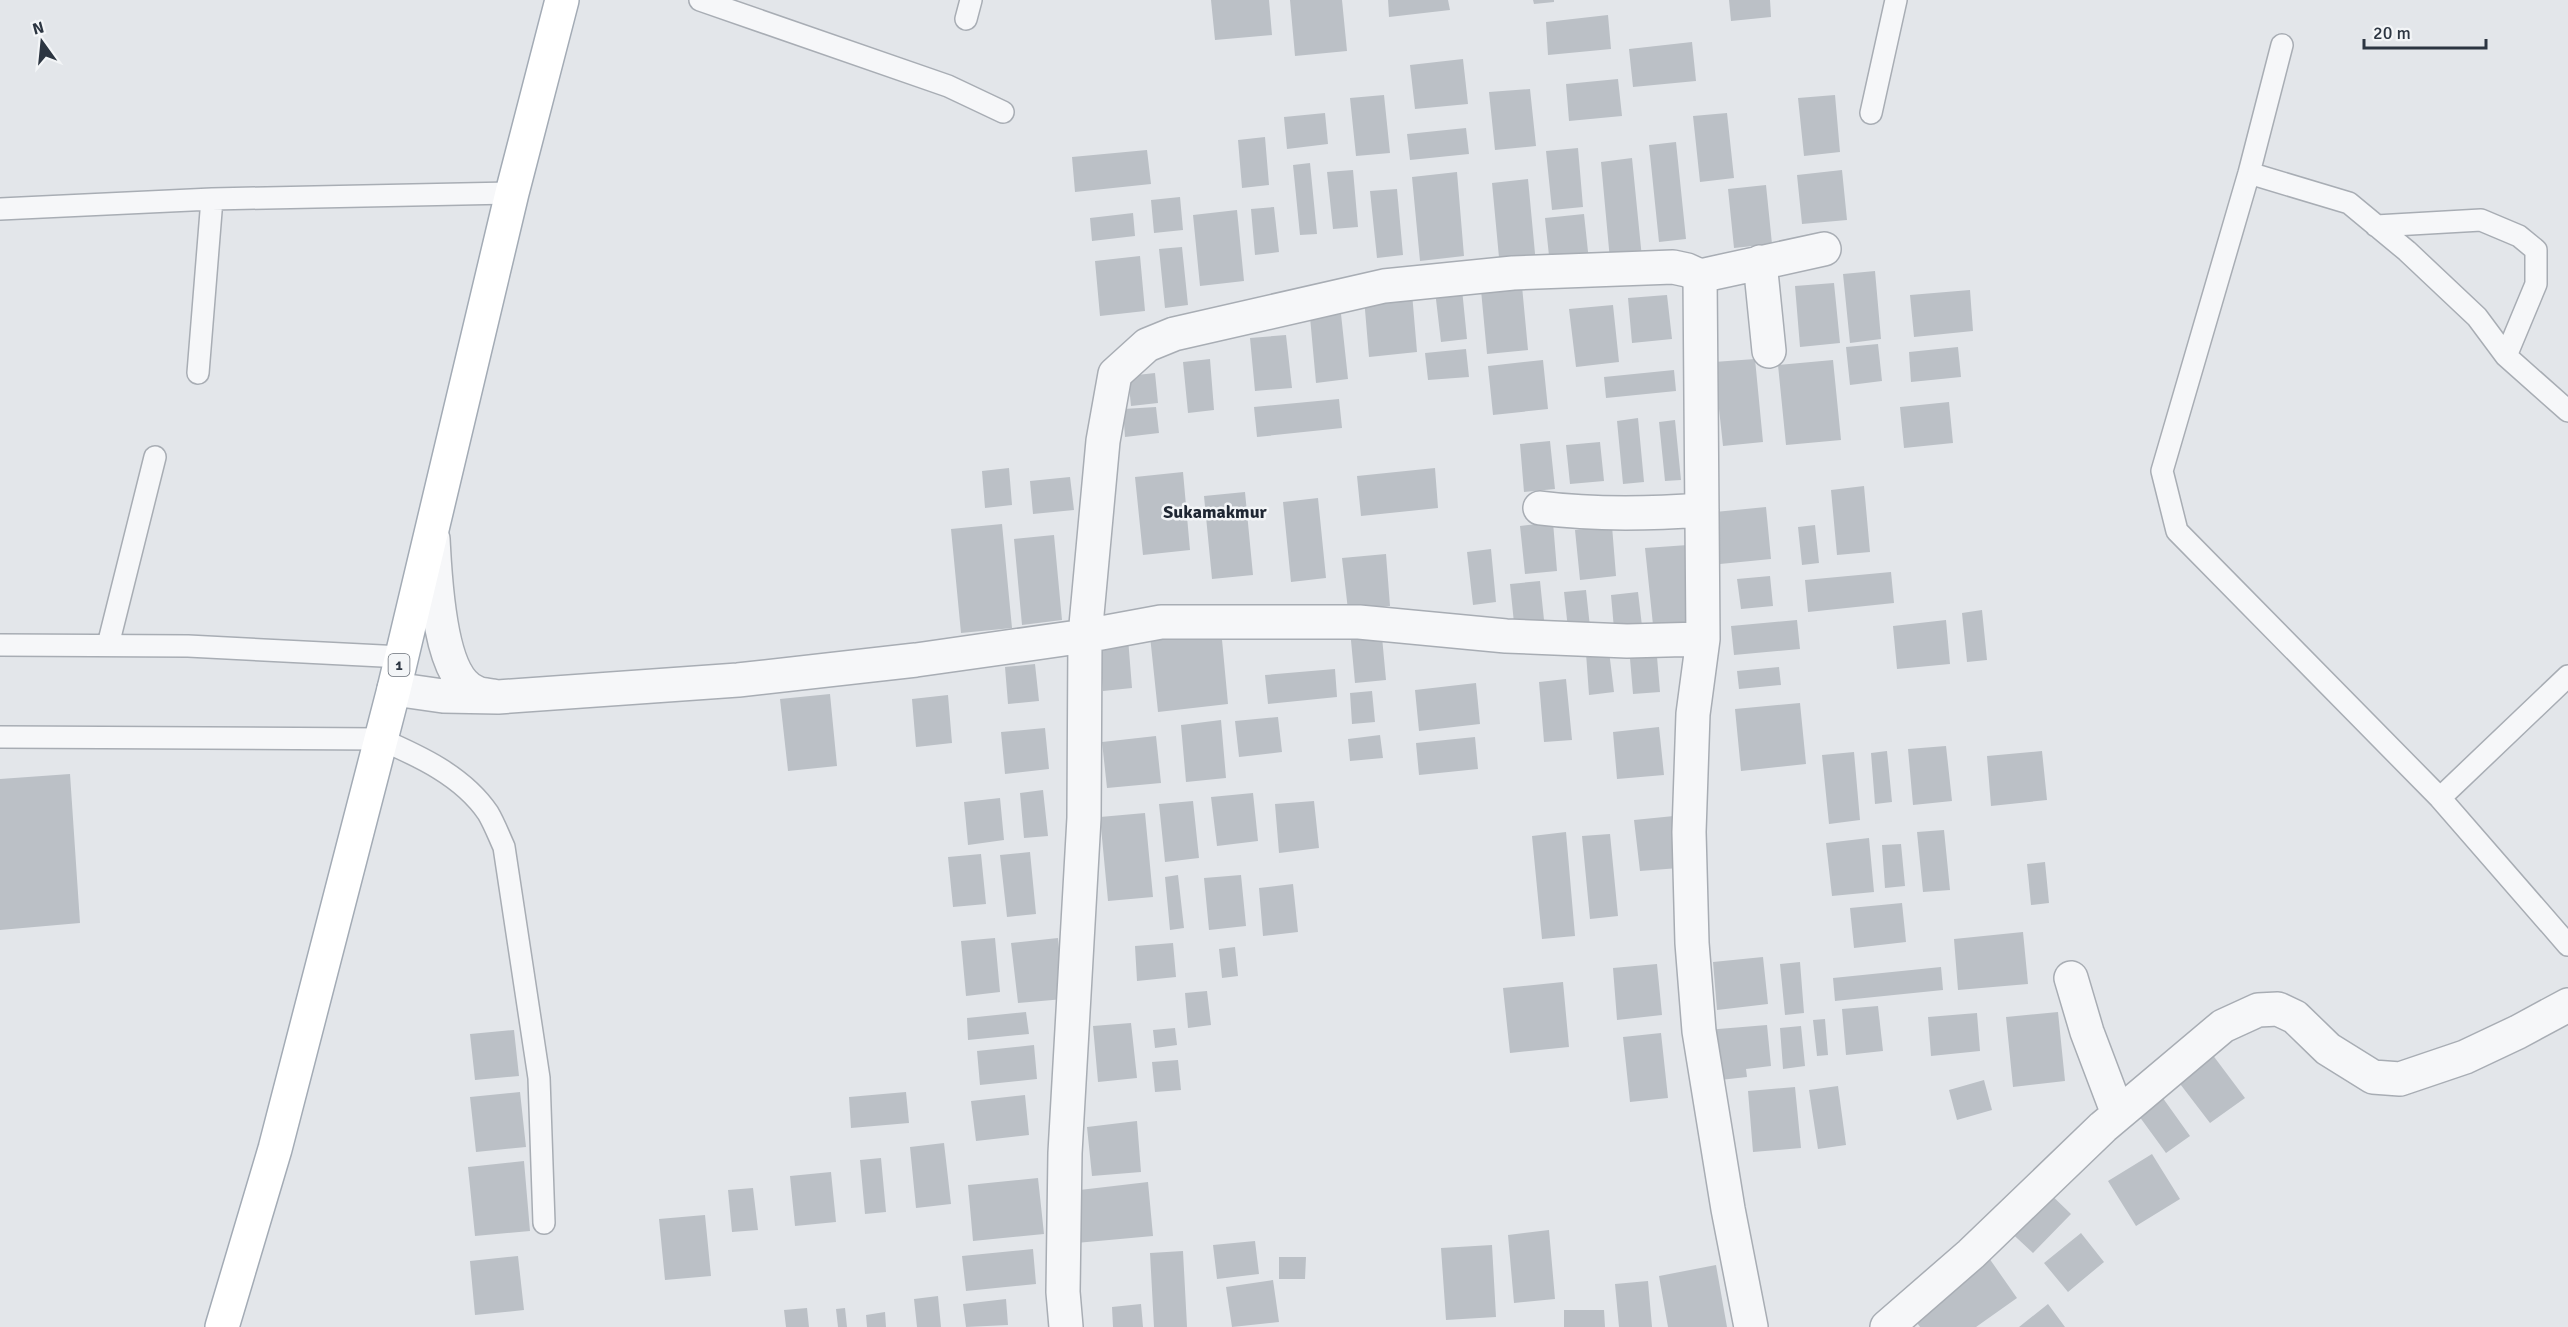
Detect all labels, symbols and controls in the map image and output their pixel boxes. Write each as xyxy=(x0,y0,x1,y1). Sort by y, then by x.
north arrow xyxy=(12,12,72,72)
scale bar xyxy=(2364,12,2486,50)
text: N xyxy=(30,17,46,40)
text: 20 m xyxy=(2373,22,2411,44)
district label: Sukamakmur xyxy=(1163,501,1268,523)
road number: 1 xyxy=(388,654,410,676)

